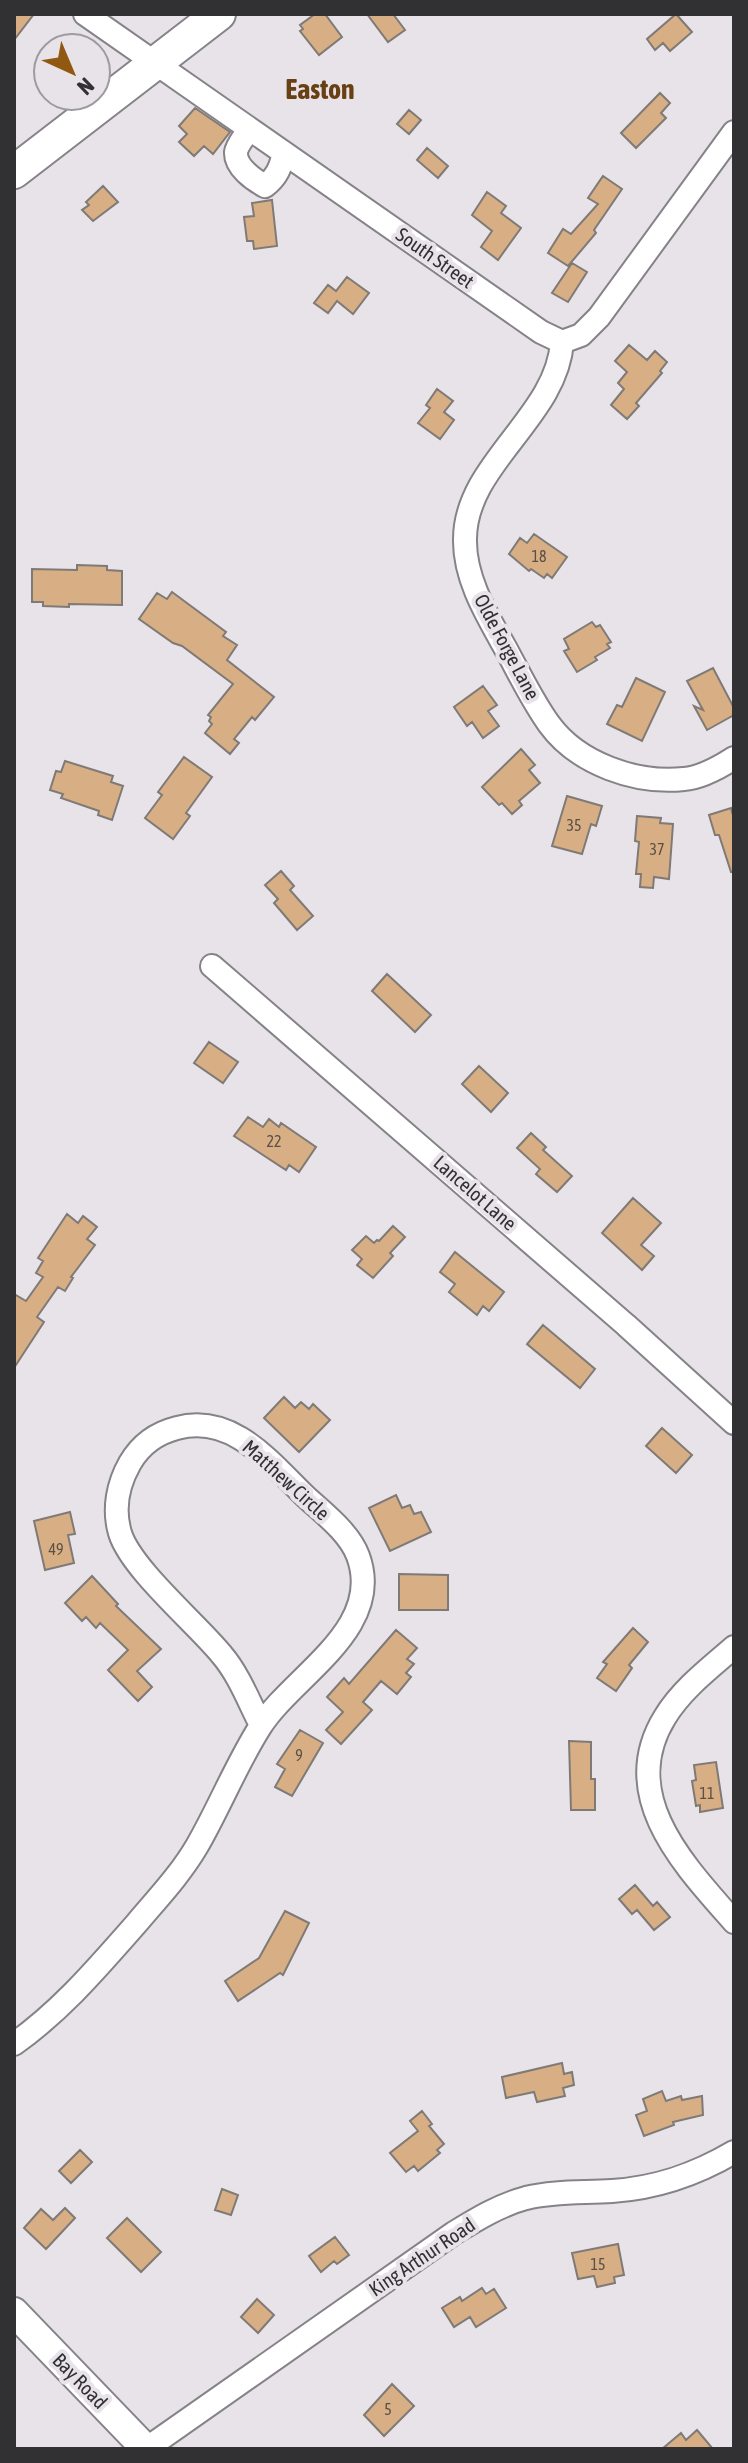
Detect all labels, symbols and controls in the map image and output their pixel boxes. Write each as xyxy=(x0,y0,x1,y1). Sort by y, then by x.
north arrow xyxy=(32,32,112,112)
text: N xyxy=(72,73,100,100)
district label: Easton xyxy=(285,73,355,105)
street label: South Street xyxy=(392,222,479,293)
house number: 18 xyxy=(531,547,547,565)
street label: Olde Forge Lane xyxy=(470,590,545,703)
house number: 35 xyxy=(566,816,582,834)
house number: 37 xyxy=(649,840,665,858)
house number: 22 xyxy=(266,1132,282,1150)
street label: Lancelot Lane xyxy=(429,1150,521,1235)
street label: Matthew Circle xyxy=(238,1435,334,1524)
house number: 49 xyxy=(48,1540,64,1558)
house number: 9 xyxy=(295,1746,303,1764)
house number: 11 xyxy=(699,1784,715,1802)
street label: King Arthur Road xyxy=(364,2213,479,2300)
house number: 15 xyxy=(590,2255,606,2273)
street label: Bay Road xyxy=(48,2348,112,2413)
house number: 5 xyxy=(384,2400,392,2418)

